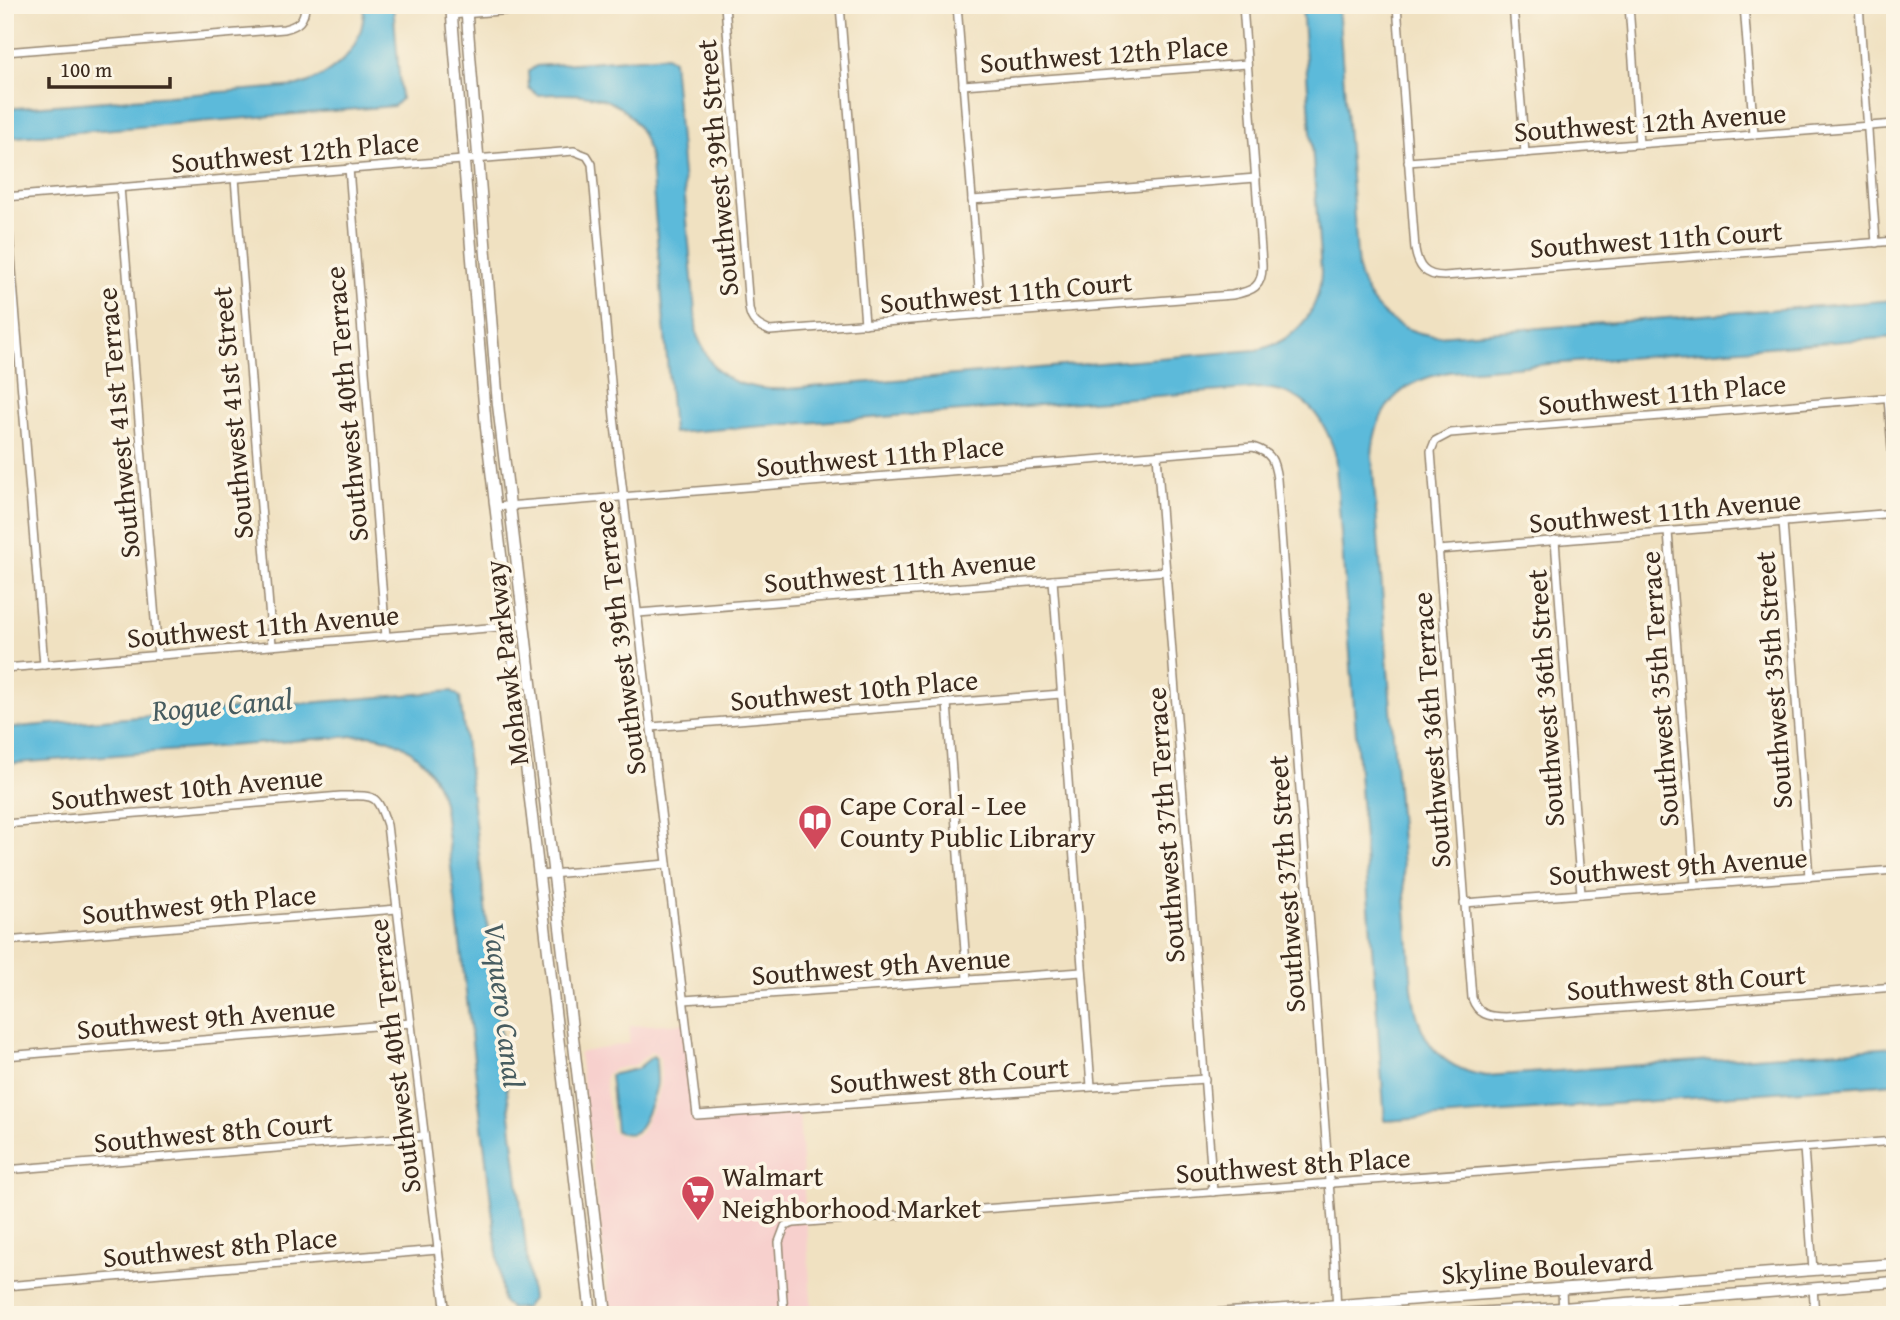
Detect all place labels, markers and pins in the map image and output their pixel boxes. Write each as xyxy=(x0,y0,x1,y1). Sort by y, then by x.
place label: Cape Coral - Lee County Public Library xyxy=(840,784,1095,857)
library icon: Cape Coral - Lee County Public Library xyxy=(796,802,834,851)
place label: Walmart Neighborhood Market xyxy=(722,1155,981,1228)
supermarket icon: Walmart Neighborhood Market xyxy=(679,1173,717,1222)

